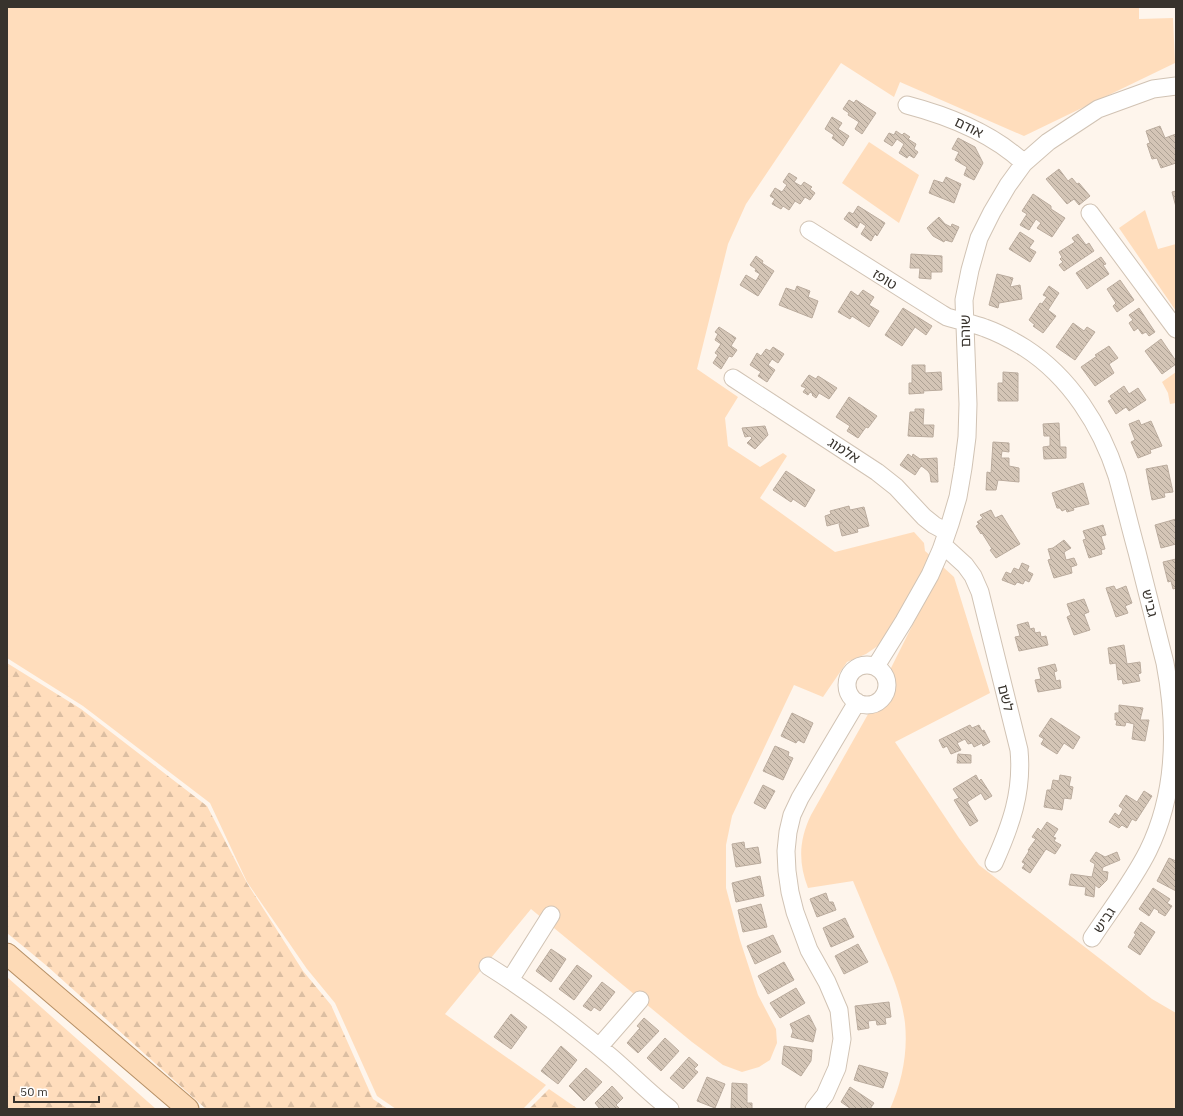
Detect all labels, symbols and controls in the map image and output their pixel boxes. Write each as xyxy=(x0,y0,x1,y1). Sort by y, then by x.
street label: אודם xyxy=(952,112,987,142)
street label: טופז xyxy=(869,265,901,294)
street label: שוהם xyxy=(956,314,974,348)
street label: אלמוג xyxy=(825,433,864,467)
street label: גביש xyxy=(1138,587,1162,619)
street label: לשם xyxy=(994,683,1018,713)
street label: גביש xyxy=(1089,904,1119,936)
scale bar xyxy=(14,1078,99,1104)
text: 50 m xyxy=(20,1084,48,1099)

